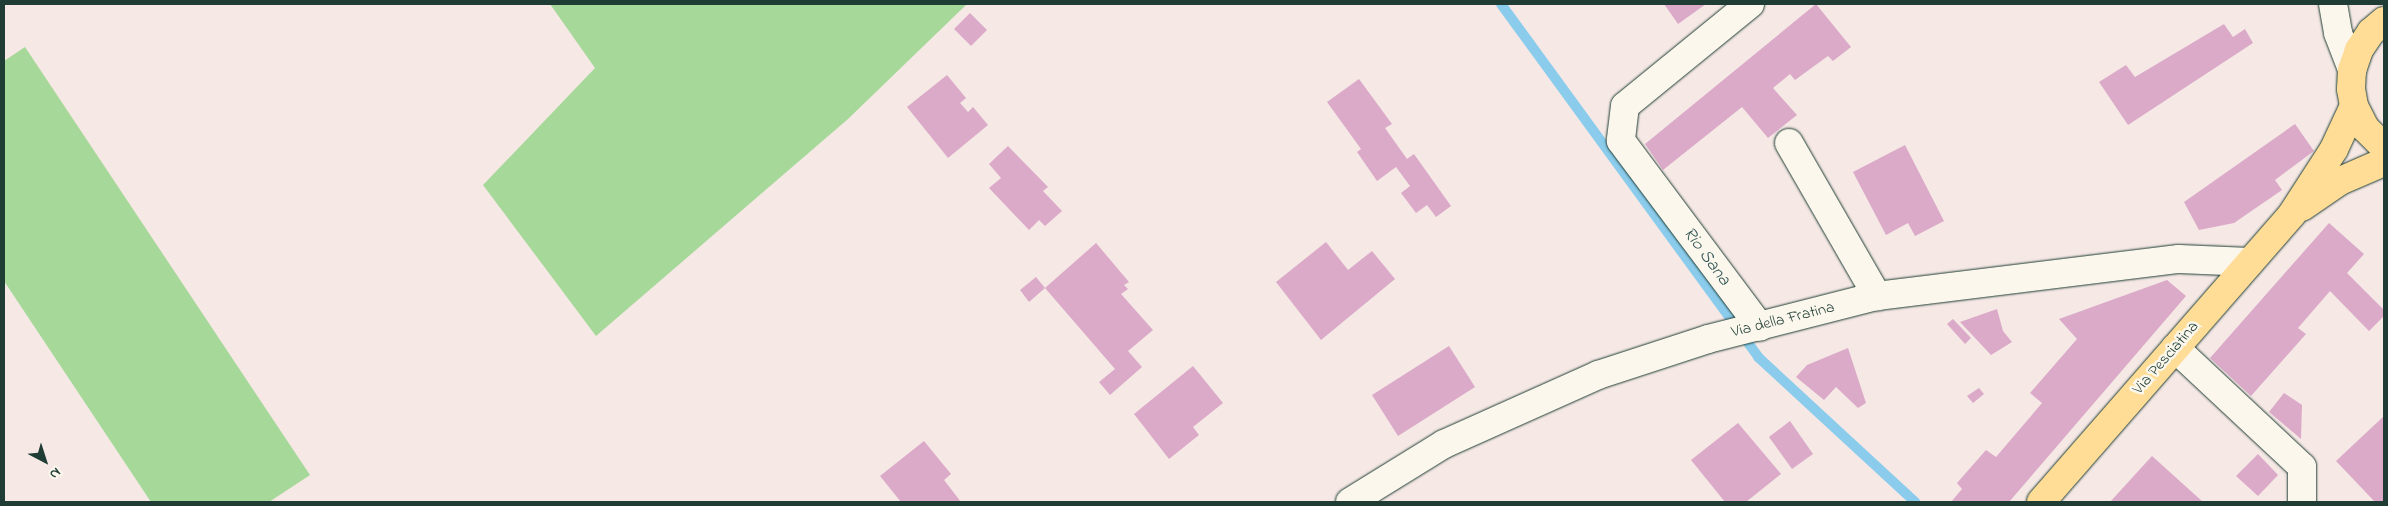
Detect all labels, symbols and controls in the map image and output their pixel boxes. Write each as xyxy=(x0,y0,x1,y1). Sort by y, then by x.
water label: Rio Sana xyxy=(1678,224,1734,290)
street label: Via della Fratina xyxy=(1730,298,1836,342)
street label: Via Pesciatina xyxy=(2129,317,2203,399)
north arrow xyxy=(20,436,70,486)
text: N xyxy=(45,462,65,484)

